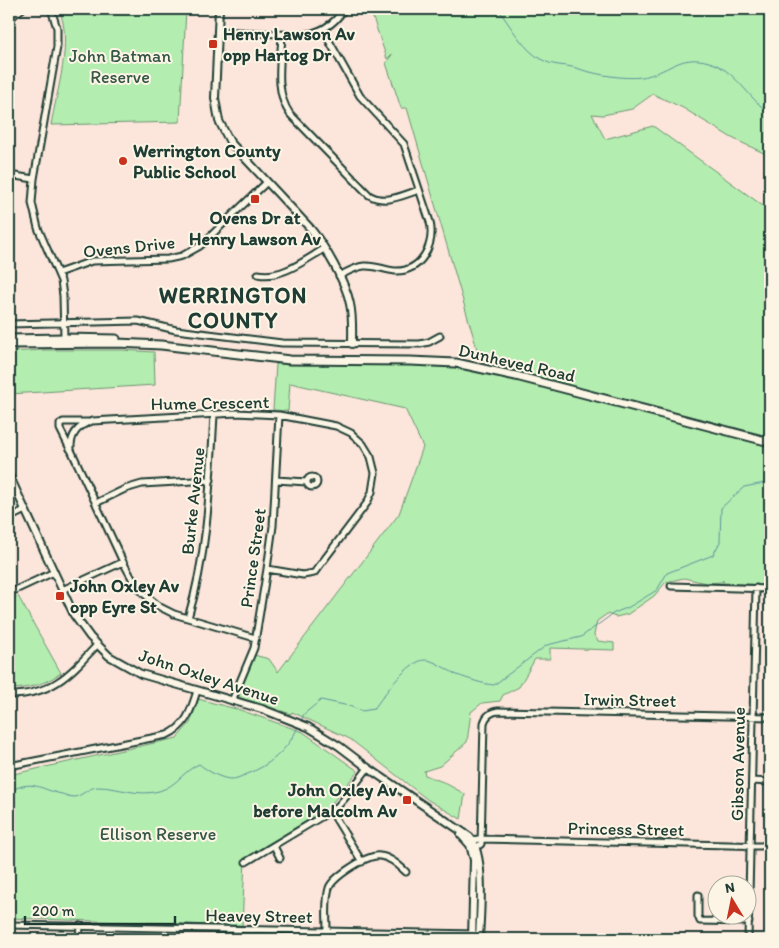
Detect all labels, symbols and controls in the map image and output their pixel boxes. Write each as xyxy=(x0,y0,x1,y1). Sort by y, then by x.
place label: Henry Lawson Av opp Hartog Dr xyxy=(223,23,355,66)
marker: Henry Lawson Av opp Hartog Dr xyxy=(207,38,219,50)
park label: John Batman Reserve xyxy=(69,45,171,88)
place label: Werrington County Public School xyxy=(133,140,281,183)
marker: Werrington County Public School xyxy=(117,155,129,167)
marker: Ovens Dr at Henry Lawson Av xyxy=(249,193,261,205)
place label: Ovens Dr at Henry Lawson Av xyxy=(189,207,322,250)
street label: Ovens Drive xyxy=(82,231,176,263)
district label: WERRINGTON COUNTY xyxy=(159,282,307,334)
street label: Dunheved Road xyxy=(456,339,578,387)
street label: Hume Crescent xyxy=(150,391,270,415)
street label: Burke Avenue xyxy=(176,446,210,556)
street label: Prince Street xyxy=(235,507,271,609)
place label: John Oxley Av opp Eyre St xyxy=(69,575,180,618)
marker: John Oxley Av opp Eyre St xyxy=(54,590,66,602)
street label: John Oxley Avenue xyxy=(136,644,282,710)
street label: Irwin Street xyxy=(583,688,677,712)
street label: Gibson Avenue xyxy=(726,707,750,821)
place label: John Oxley Av before Malcolm Av xyxy=(253,779,398,822)
marker: John Oxley Av before Malcolm Av xyxy=(401,794,413,806)
street label: Princess Street xyxy=(568,817,685,841)
park label: Ellison Reserve xyxy=(100,823,216,845)
north arrow xyxy=(706,876,756,926)
text: N xyxy=(724,878,736,897)
scale bar xyxy=(25,893,175,925)
text: 200 m xyxy=(32,902,75,920)
street label: Heavey Street xyxy=(205,904,313,928)

